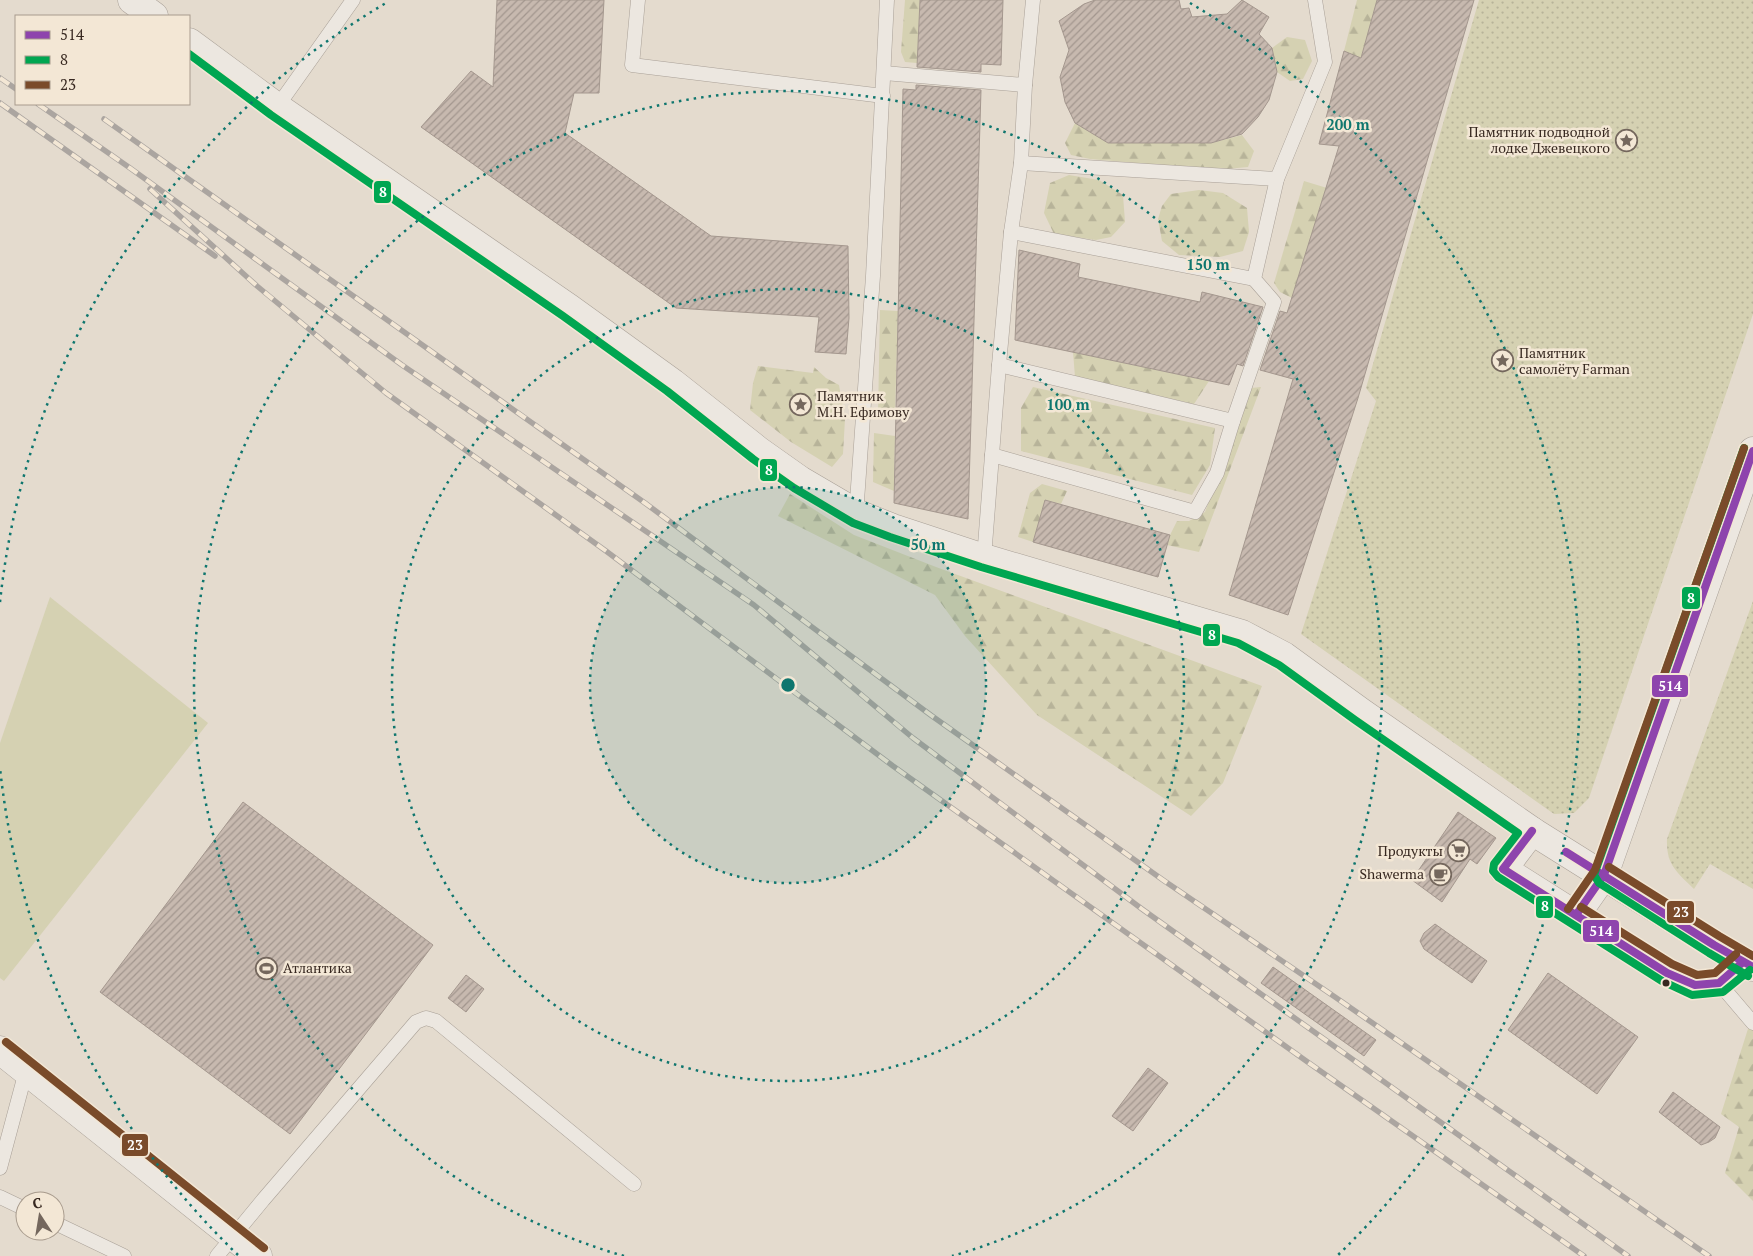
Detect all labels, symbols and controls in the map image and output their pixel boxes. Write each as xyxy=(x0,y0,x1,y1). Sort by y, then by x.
legend xyxy=(15,15,190,105)
text: 514 xyxy=(60,24,84,44)
text: 8 xyxy=(60,49,68,69)
text: 23 xyxy=(60,74,76,94)
text: 200 m xyxy=(1326,114,1370,134)
place label: Памятник подводной лодке Джевецкого xyxy=(1468,122,1610,157)
place icon: Памятник подводной лодке Джевецкого xyxy=(1614,128,1638,152)
line badge: 8 xyxy=(373,180,392,204)
text: 8 xyxy=(379,182,387,201)
text: 150 m xyxy=(1186,254,1230,274)
place label: Памятник самолёту Farman xyxy=(1519,343,1631,378)
place icon: Памятник самолёту Farman xyxy=(1491,349,1515,373)
place label: Памятник М.Н. Ефимову xyxy=(817,386,910,421)
place icon: Памятник М.Н. Ефимову xyxy=(789,392,813,416)
text: 100 m xyxy=(1046,394,1090,414)
line badge: 8 xyxy=(759,458,778,482)
text: 8 xyxy=(765,460,773,479)
text: 50 m xyxy=(911,534,946,554)
line badge: 8 xyxy=(1681,586,1701,610)
text: 8 xyxy=(1687,588,1695,607)
line badge: 8 xyxy=(1202,623,1221,647)
text: 8 xyxy=(1208,625,1216,644)
line badge: 514 xyxy=(1651,674,1689,698)
centre of rings xyxy=(779,676,797,694)
text: 514 xyxy=(1658,676,1682,695)
supermarket icon: Продукты xyxy=(1447,839,1471,863)
place label: Продукты xyxy=(1378,841,1443,860)
cafe icon: Shawerma xyxy=(1428,862,1452,886)
place label: Shawerma xyxy=(1360,864,1424,883)
line badge: 8 xyxy=(1535,895,1554,919)
text: 8 xyxy=(1541,896,1549,915)
line badge: 23 xyxy=(1666,900,1695,924)
text: 23 xyxy=(1673,902,1689,921)
line badge: 514 xyxy=(1582,919,1620,943)
text: 514 xyxy=(1589,921,1613,940)
sports icon: Атлантика xyxy=(255,956,279,980)
place label: Атлантика xyxy=(283,958,352,977)
unlabelled marker xyxy=(1661,978,1671,988)
line badge: 23 xyxy=(121,1133,149,1157)
text: 23 xyxy=(127,1135,143,1154)
north arrow xyxy=(15,1191,65,1241)
text: С xyxy=(31,1193,44,1213)

